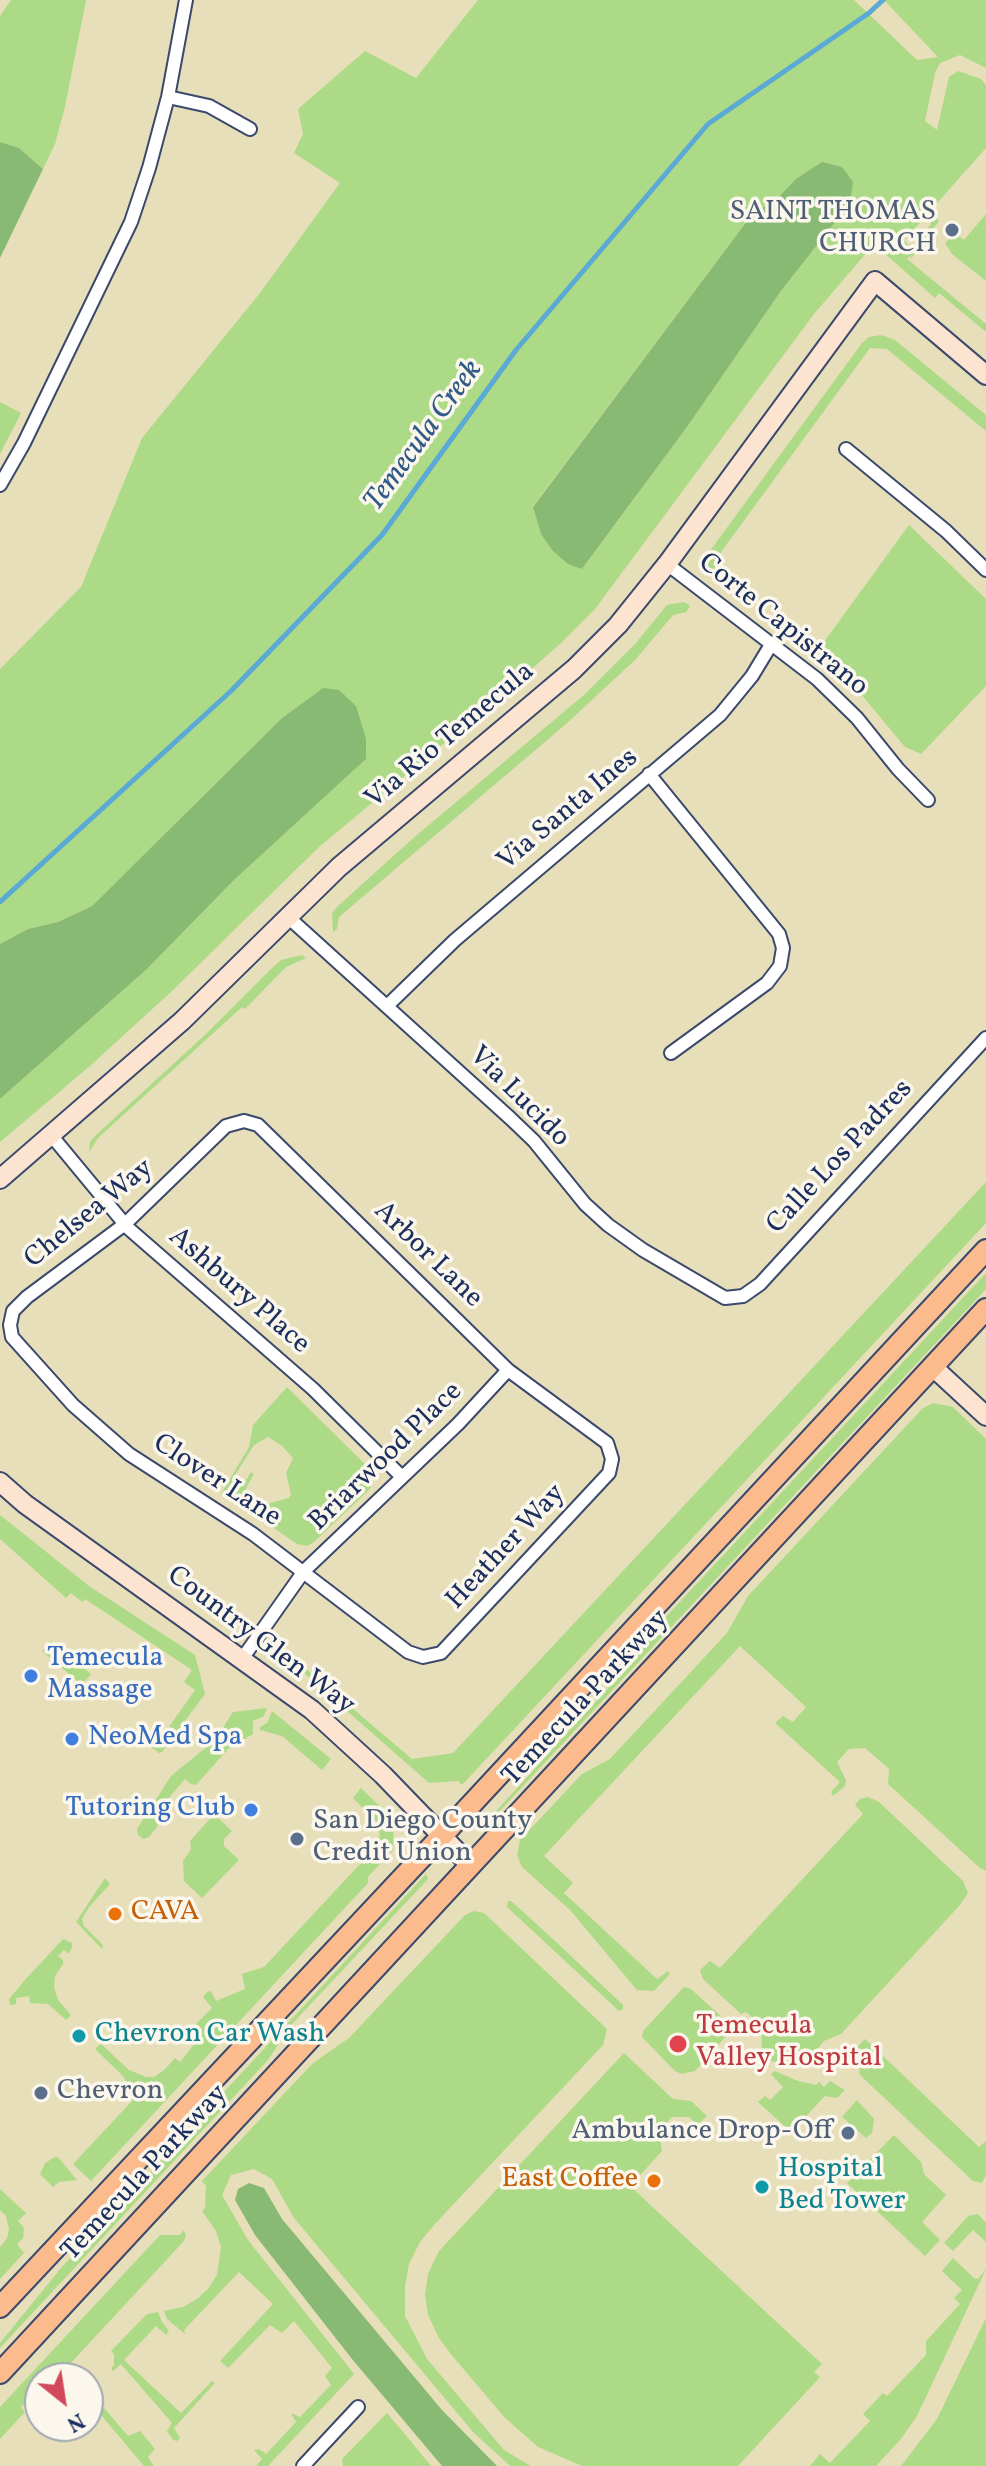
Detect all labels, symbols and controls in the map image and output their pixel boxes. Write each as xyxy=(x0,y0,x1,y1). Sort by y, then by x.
place label: SAINT THOMAS CHURCH xyxy=(730,197,936,263)
marker: SAINT THOMAS CHURCH xyxy=(943,221,961,239)
water label: Temecula Creek xyxy=(358,354,492,520)
street label: Corte Capistrano xyxy=(690,547,874,705)
street label: Via Rio Temecula xyxy=(360,657,542,817)
street label: Via Santa Ines xyxy=(492,742,646,880)
street label: Via Lucido xyxy=(461,1041,575,1155)
street label: Calle Los Padres xyxy=(761,1074,921,1242)
street label: Chelsea Way xyxy=(19,1153,161,1277)
street label: Arbor Lane xyxy=(365,1196,489,1316)
street label: Ashbury Place xyxy=(160,1221,316,1363)
street label: Briarwood Place xyxy=(303,1376,471,1540)
street label: Clover Lane xyxy=(146,1428,286,1536)
street label: Heather Way xyxy=(440,1478,574,1618)
street label: Country Glen Way xyxy=(159,1560,361,1724)
street label: Temecula Parkway xyxy=(497,1604,677,1794)
place label: Temecula Massage xyxy=(47,1643,163,1709)
marker: Temecula Massage xyxy=(22,1667,40,1685)
place label: NeoMed Spa xyxy=(88,1722,243,1756)
marker: NeoMed Spa xyxy=(63,1730,81,1748)
place label: Tutoring Club xyxy=(65,1793,235,1827)
marker: Tutoring Club xyxy=(242,1801,260,1819)
place label: San Diego County Credit Union xyxy=(313,1806,532,1872)
marker: San Diego County Credit Union xyxy=(288,1830,306,1848)
place label: CAVA xyxy=(131,1897,199,1931)
marker: CAVA xyxy=(106,1905,124,1923)
place label: Temecula Valley Hospital xyxy=(696,2011,882,2077)
place label: Chevron Car Wash xyxy=(95,2019,325,2053)
marker: Chevron Car Wash xyxy=(70,2027,88,2045)
marker: Temecula Valley Hospital xyxy=(667,2033,689,2055)
place label: Chevron xyxy=(57,2076,163,2110)
street label: Temecula Parkway xyxy=(56,2079,236,2269)
marker: Chevron xyxy=(32,2084,50,2102)
place label: Ambulance Drop-Off xyxy=(571,2116,832,2150)
marker: Ambulance Drop-Off xyxy=(839,2124,857,2142)
place label: Hospital Bed Tower xyxy=(778,2154,906,2220)
place label: East Coffee xyxy=(501,2164,638,2198)
marker: East Coffee xyxy=(645,2172,663,2190)
marker: Hospital Bed Tower xyxy=(753,2178,771,2196)
north arrow xyxy=(24,2362,104,2442)
text: N xyxy=(61,2404,90,2439)

